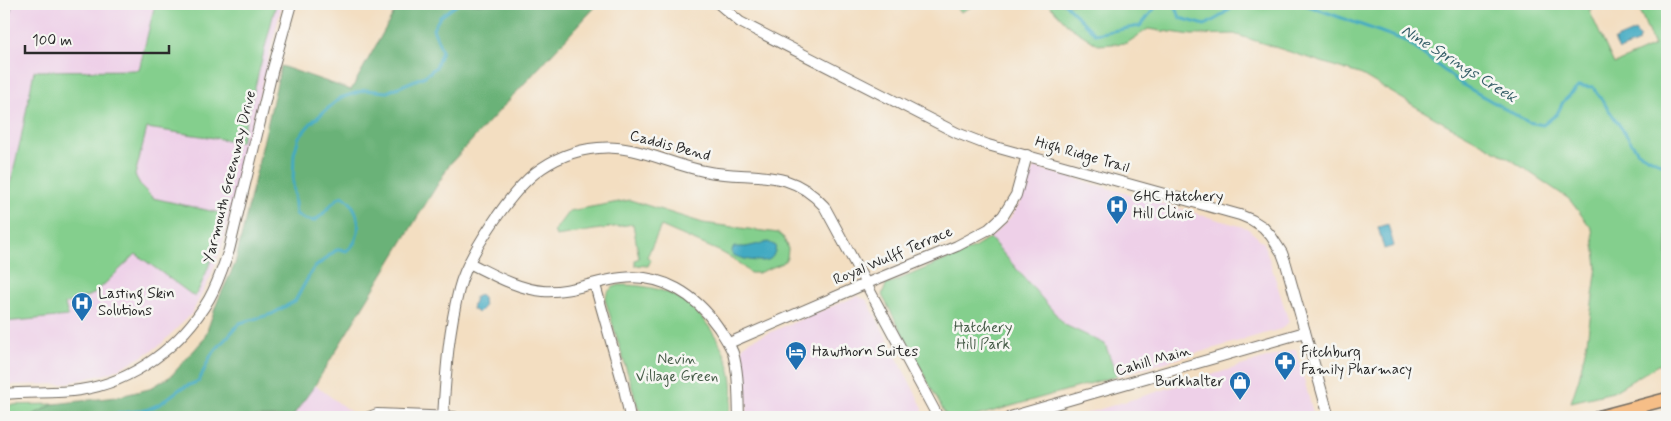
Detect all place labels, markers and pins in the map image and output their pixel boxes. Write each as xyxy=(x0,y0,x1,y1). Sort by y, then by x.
place label: GHC Hatchery Hill Clinic xyxy=(1133,187,1224,224)
hospital icon: GHC Hatchery Hill Clinic xyxy=(1105,194,1129,225)
place label: Lasting Skin Solutions xyxy=(98,284,175,321)
hospital icon: Lasting Skin Solutions xyxy=(70,291,94,322)
hotel icon: Hawthorn Suites xyxy=(784,340,808,371)
place label: Hawthorn Suites xyxy=(812,342,918,362)
place label: Fitchburg Family Pharmacy xyxy=(1301,343,1412,380)
pharmacy icon: Fitchburg Family Pharmacy xyxy=(1273,350,1297,381)
shop icon: Burkhalter xyxy=(1228,370,1252,401)
place label: Burkhalter xyxy=(1155,372,1224,392)

